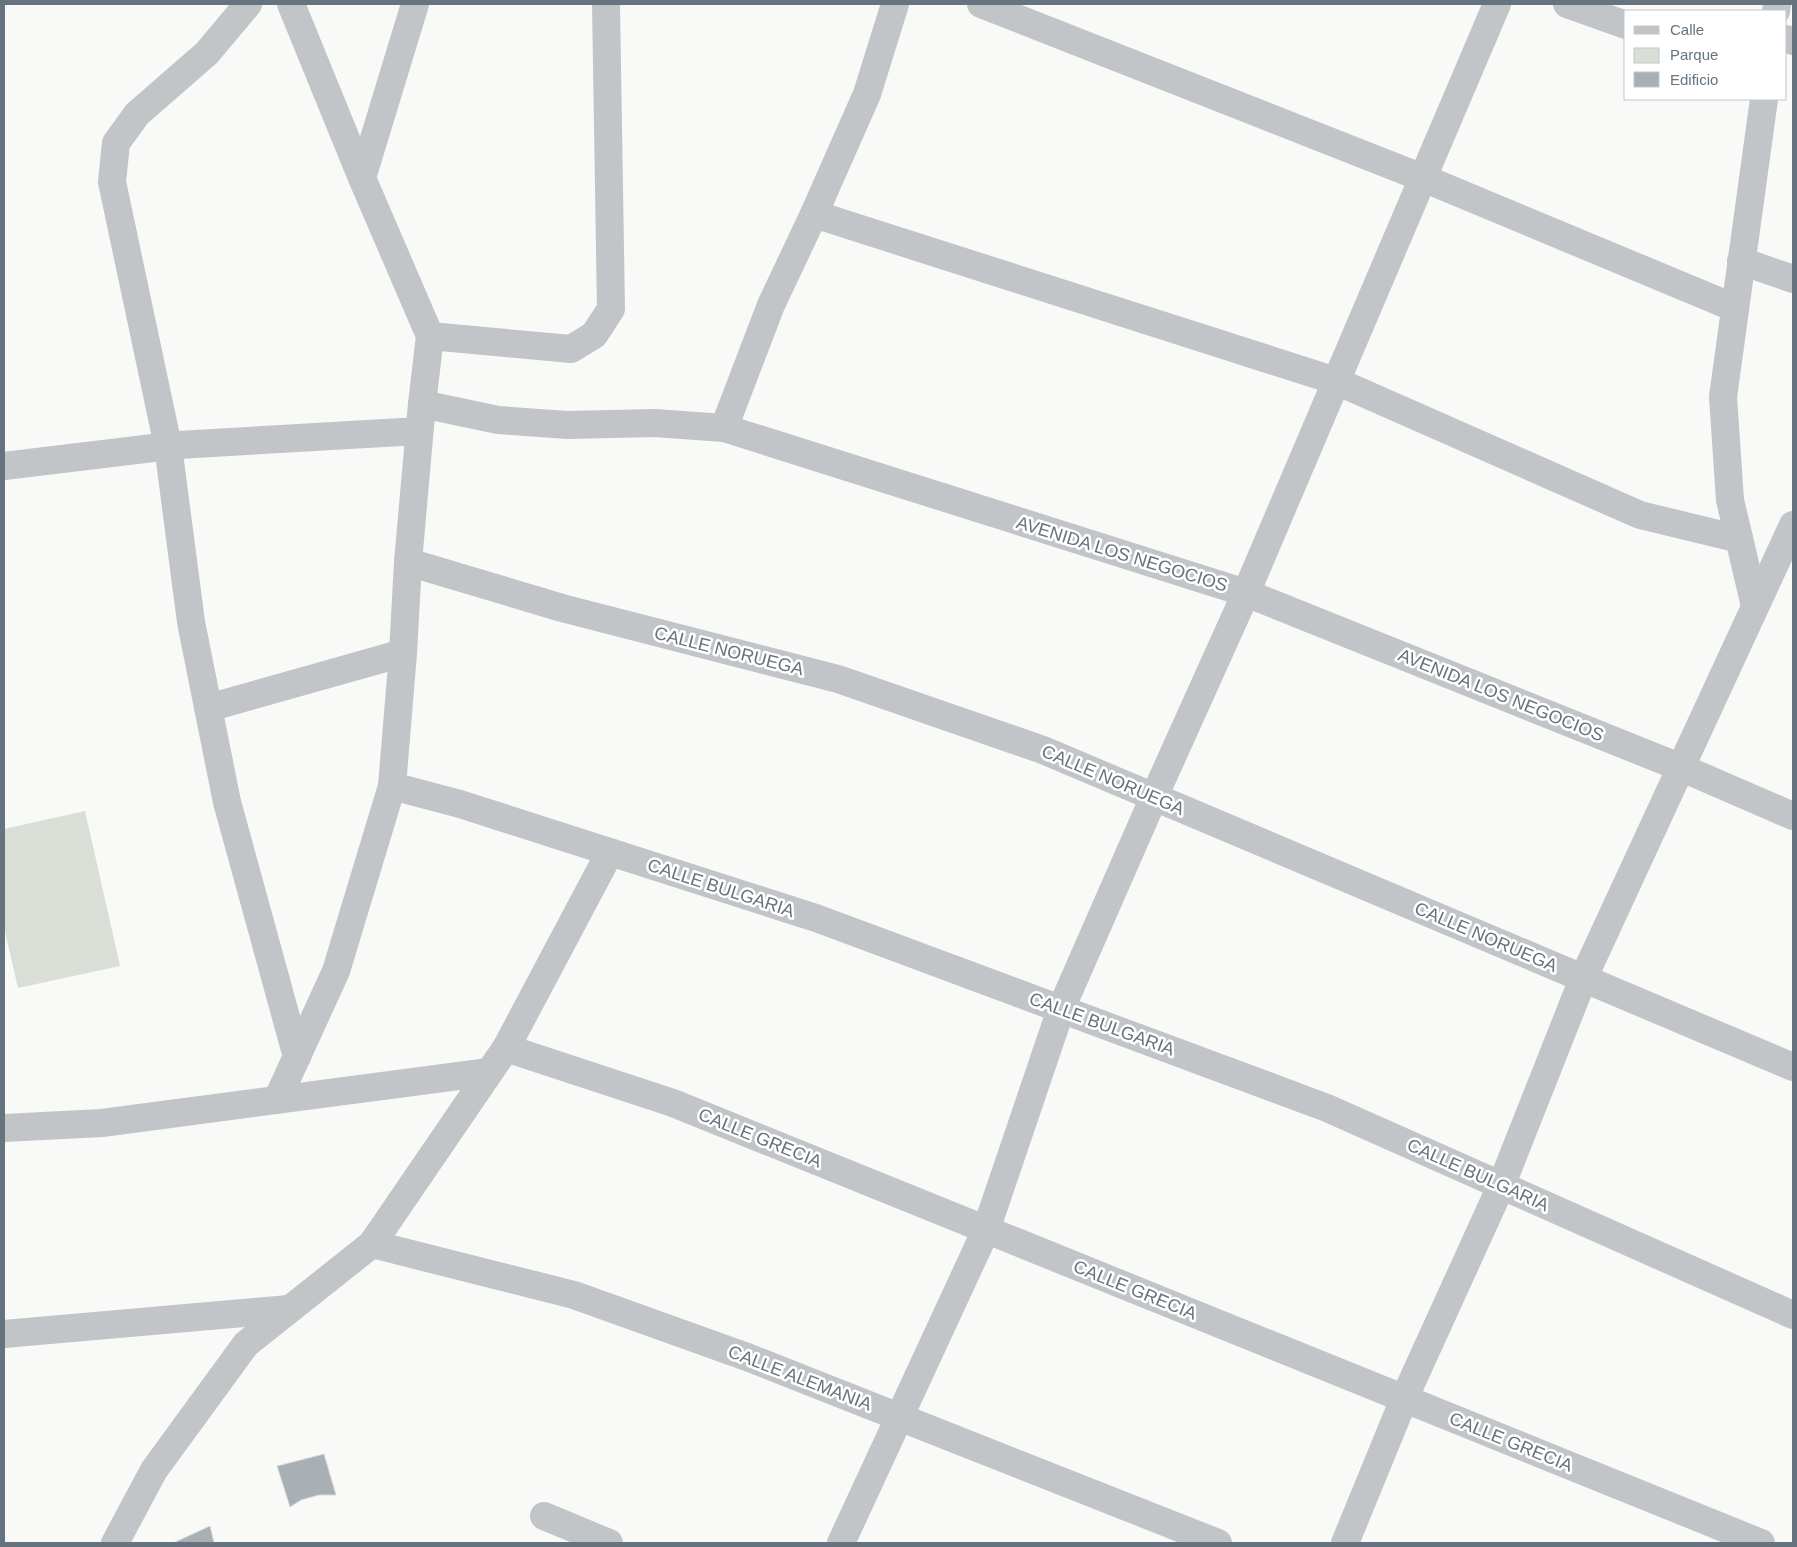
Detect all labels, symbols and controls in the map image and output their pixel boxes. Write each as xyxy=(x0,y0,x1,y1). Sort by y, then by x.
legend xyxy=(1624,10,1787,100)
text: Calle xyxy=(1670,21,1704,38)
text: Parque xyxy=(1670,46,1718,63)
text: Edificio xyxy=(1670,71,1718,88)
street label: AVENIDA LOS NEGOCIOS xyxy=(1014,512,1230,596)
street label: CALLE NORUEGA xyxy=(652,623,806,679)
street label: AVENIDA LOS NEGOCIOS xyxy=(1395,645,1607,745)
street label: CALLE NORUEGA xyxy=(1039,741,1187,819)
street label: CALLE BULGARIA xyxy=(645,855,797,921)
street label: CALLE NORUEGA xyxy=(1412,898,1560,976)
street label: CALLE BULGARIA xyxy=(1027,988,1177,1060)
street label: CALLE GRECIA xyxy=(696,1104,824,1172)
street label: CALLE BULGARIA xyxy=(1404,1135,1552,1215)
street label: CALLE GRECIA xyxy=(1071,1256,1199,1324)
street label: CALLE ALEMANIA xyxy=(725,1341,875,1415)
street label: CALLE GRECIA xyxy=(1447,1408,1575,1476)

